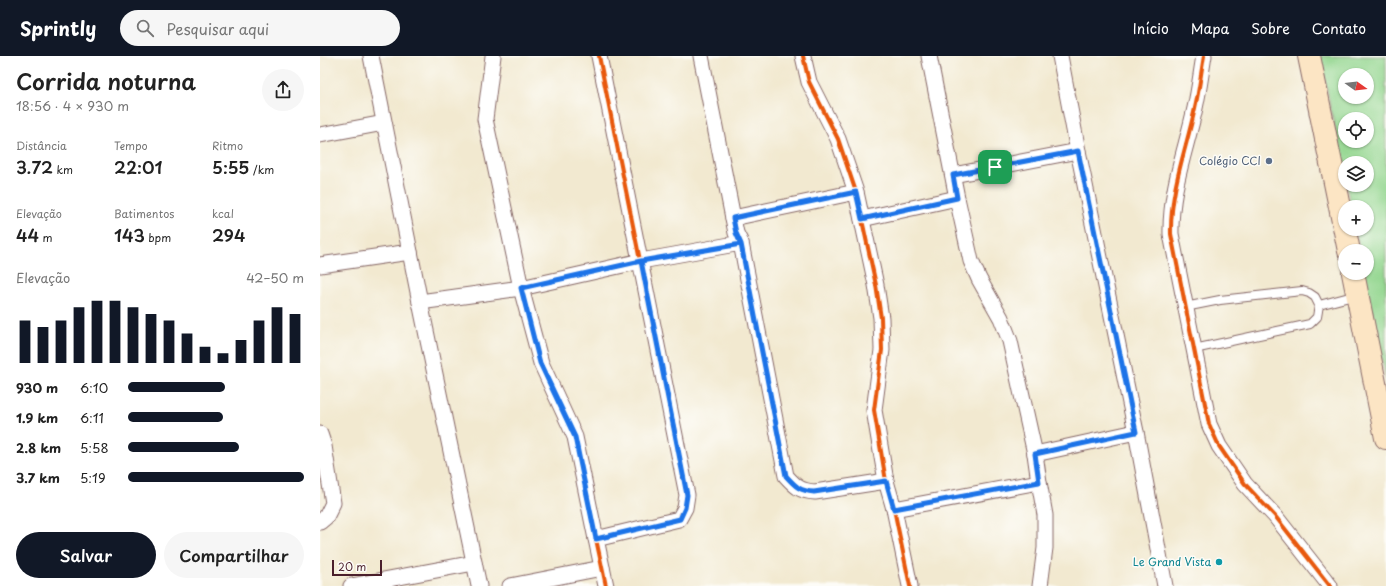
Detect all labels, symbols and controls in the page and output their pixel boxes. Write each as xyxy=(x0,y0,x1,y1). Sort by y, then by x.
search box xyxy=(120,10,400,46)
text: Sprintly xyxy=(20,14,96,42)
icon: search xyxy=(134,17,156,39)
text: Pesquisar aqui xyxy=(166,17,269,40)
text: Início xyxy=(1133,18,1169,39)
text: Mapa xyxy=(1191,18,1229,39)
text: Sobre xyxy=(1251,18,1290,39)
text: Contato xyxy=(1312,18,1366,39)
text: Corrida noturna xyxy=(16,64,196,97)
north arrow xyxy=(1338,68,1374,104)
map controls xyxy=(1338,68,1374,280)
button: share xyxy=(262,69,304,111)
text: 18:56 · 4 × 930 m xyxy=(16,96,129,115)
button: locate xyxy=(1338,112,1374,148)
text: Distância xyxy=(16,137,67,154)
text: Tempo xyxy=(114,137,148,154)
text: Ritmo xyxy=(212,137,243,154)
pin xyxy=(978,150,1012,184)
place label: Colégio CCI xyxy=(1199,152,1261,169)
text: 3.72 xyxy=(16,154,53,180)
text: 22:01 xyxy=(114,154,163,180)
text: 5:55 xyxy=(212,154,250,180)
icon: arrive xyxy=(984,156,1006,178)
marker: Colégio CCI xyxy=(1264,156,1274,166)
button: layers xyxy=(1338,156,1374,192)
text: km xyxy=(53,161,73,178)
text: /km xyxy=(250,161,274,178)
button: + xyxy=(1338,200,1374,236)
text: Elevação xyxy=(16,205,62,222)
text: Batimentos xyxy=(114,205,174,222)
text: kcal xyxy=(212,205,234,222)
text: 44 xyxy=(16,222,39,248)
text: 143 xyxy=(114,222,145,248)
text: 294 xyxy=(212,222,245,248)
text: m xyxy=(39,229,53,246)
text: bpm xyxy=(145,229,171,246)
button: − xyxy=(1338,244,1374,280)
text: Elevação xyxy=(16,268,70,287)
text: 42–50 m xyxy=(246,268,304,287)
text: 930 m xyxy=(16,378,58,397)
text: 6:10 xyxy=(80,378,108,397)
text: 1.9 km xyxy=(16,408,58,427)
text: 6:11 xyxy=(80,408,104,427)
text: 2.8 km xyxy=(16,438,61,457)
text: 5:58 xyxy=(80,438,109,457)
text: 3.7 km xyxy=(16,468,60,487)
text: 5:19 xyxy=(80,468,106,487)
button: Salvar xyxy=(16,532,156,578)
button: Compartilhar xyxy=(164,532,304,578)
place label: Le Grand Vista xyxy=(1133,553,1211,570)
marker: Le Grand Vista xyxy=(1214,557,1224,567)
scale bar xyxy=(332,558,382,577)
text: 20 m xyxy=(338,558,366,575)

